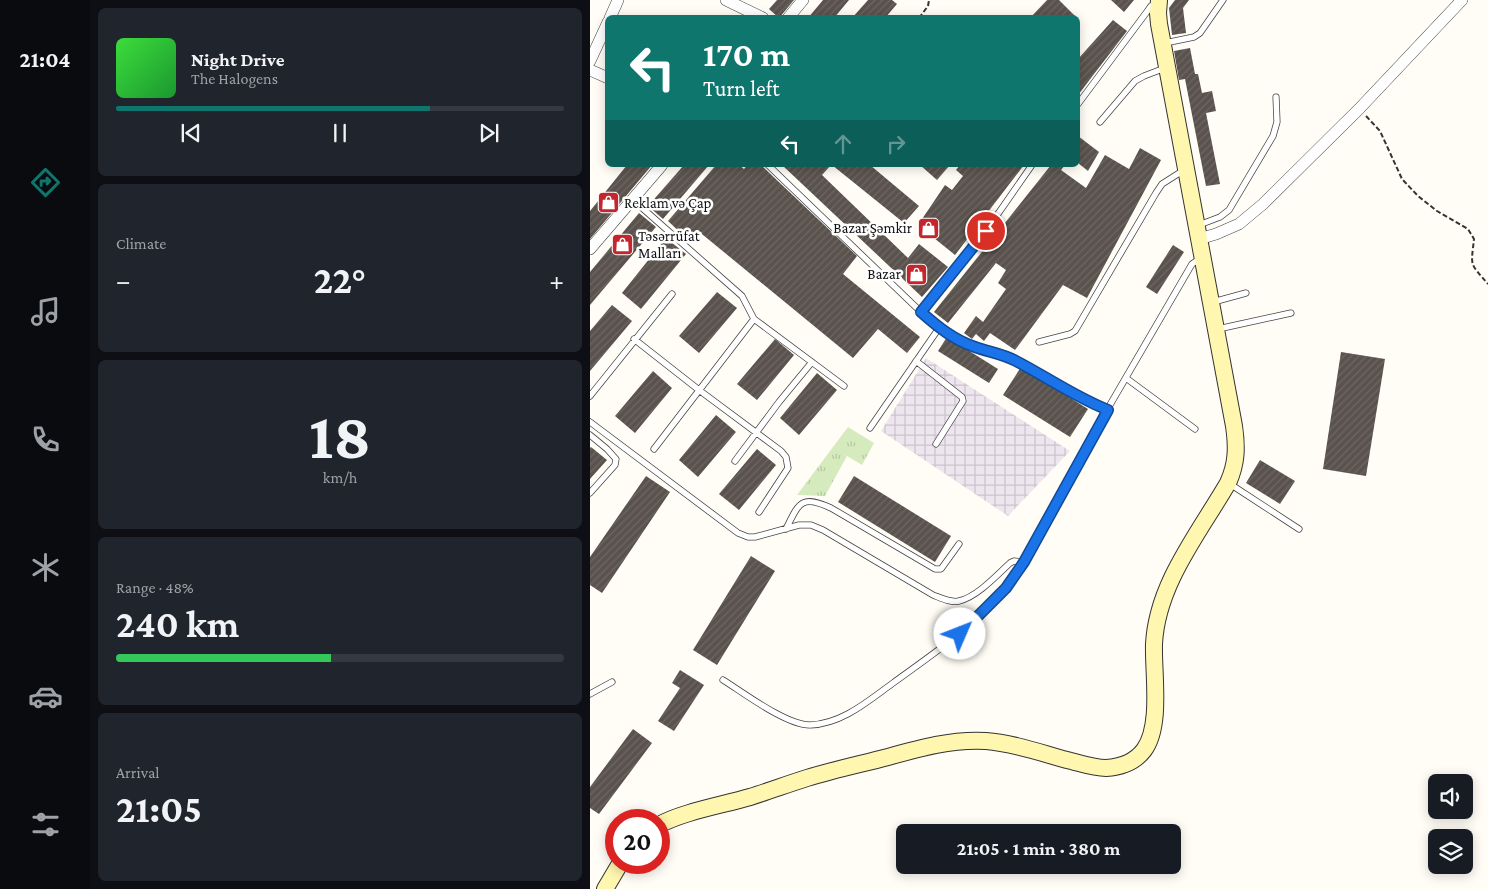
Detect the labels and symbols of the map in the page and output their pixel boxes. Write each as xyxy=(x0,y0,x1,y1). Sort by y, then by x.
shop icon: Reklam və Çap xyxy=(596,191,620,215)
place label: Reklam və Çap xyxy=(624,195,712,212)
pin xyxy=(965,210,1007,252)
shop icon: Bazar Şəmkir xyxy=(916,216,940,240)
place label: Bazar Şəmkir xyxy=(833,220,913,237)
place label: Təsərrüfat Malları xyxy=(638,228,701,261)
shop icon: Təsərrüfat Malları xyxy=(610,233,634,257)
shop icon: Bazar xyxy=(905,262,929,286)
place label: Bazar xyxy=(867,266,902,282)
position arrow xyxy=(933,607,985,659)
speed limit sign: 20 xyxy=(605,809,670,874)

